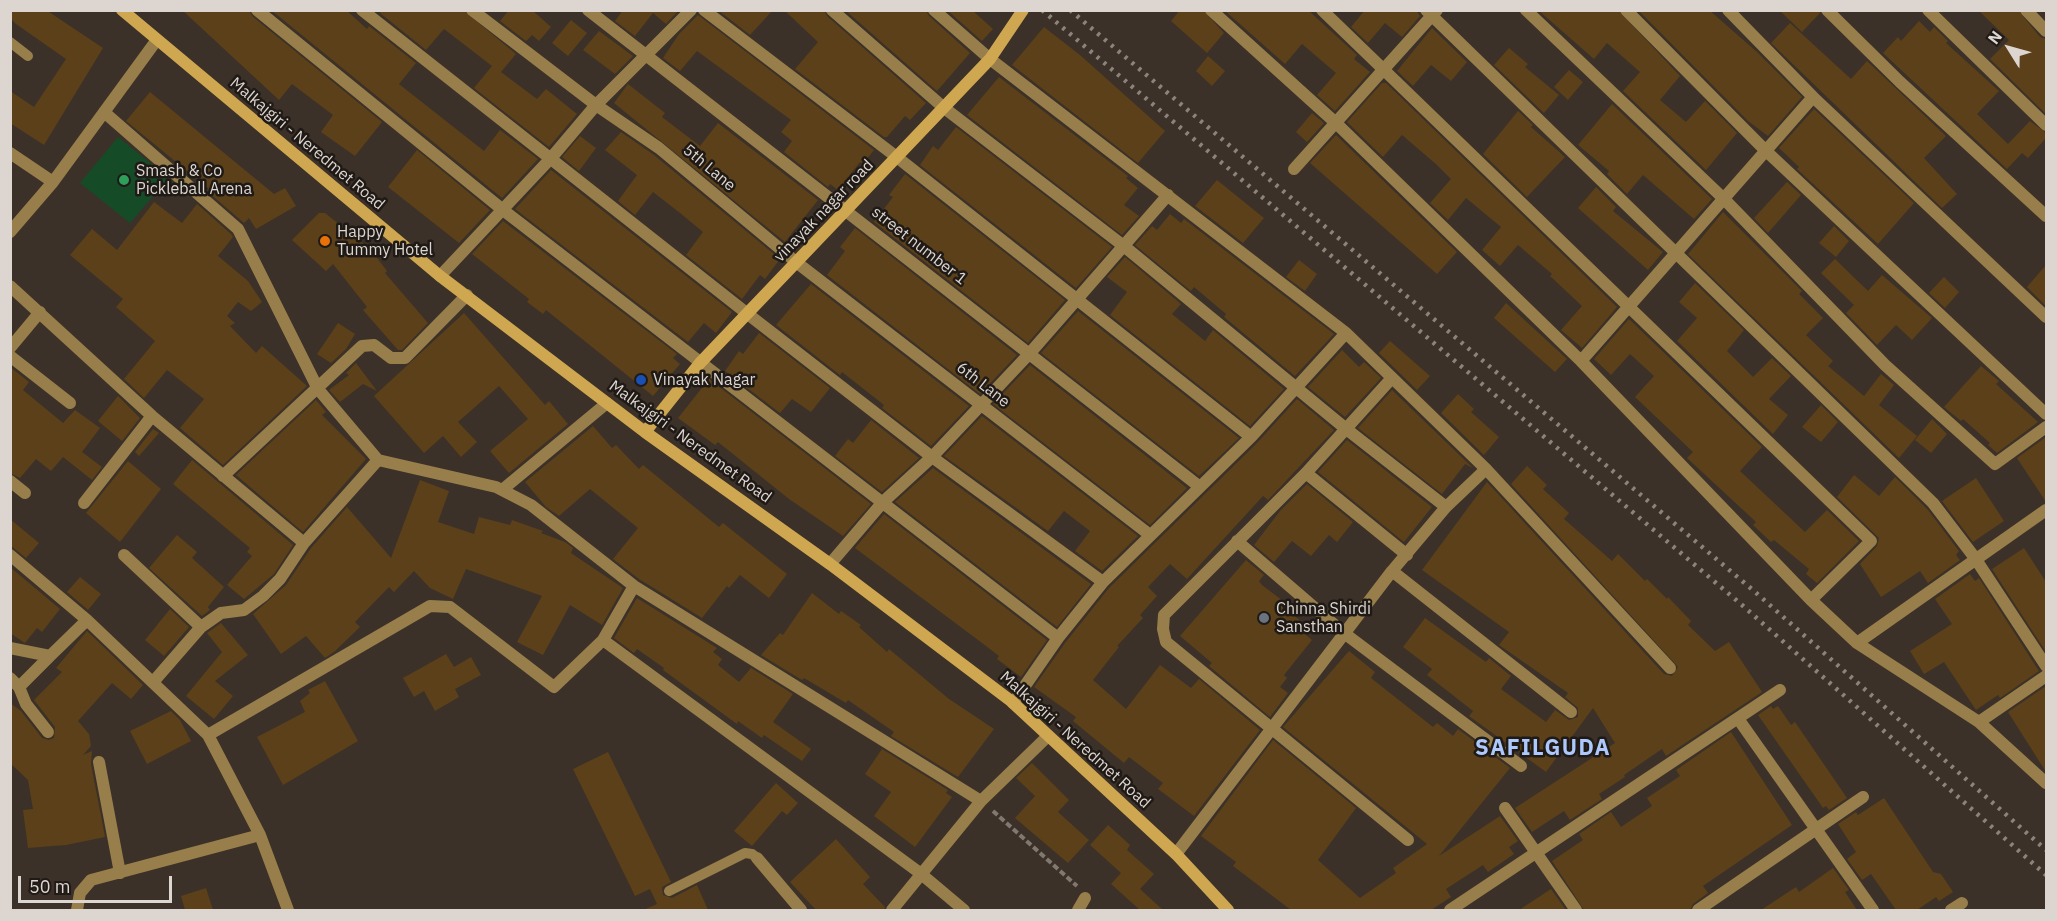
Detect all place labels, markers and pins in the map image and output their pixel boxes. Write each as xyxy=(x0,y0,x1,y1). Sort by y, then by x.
place label: Smash & Co Pickleball Arena xyxy=(136,161,252,199)
marker: Smash & Co Pickleball Arena xyxy=(117,173,131,187)
place label: Happy Tummy Hotel xyxy=(337,222,433,260)
marker: Happy Tummy Hotel xyxy=(318,234,332,248)
place label: Vinayak Nagar xyxy=(653,370,755,390)
marker: Vinayak Nagar xyxy=(634,373,648,387)
place label: Chinna Shirdi Sansthan xyxy=(1276,599,1371,637)
marker: Chinna Shirdi Sansthan xyxy=(1257,611,1271,625)

